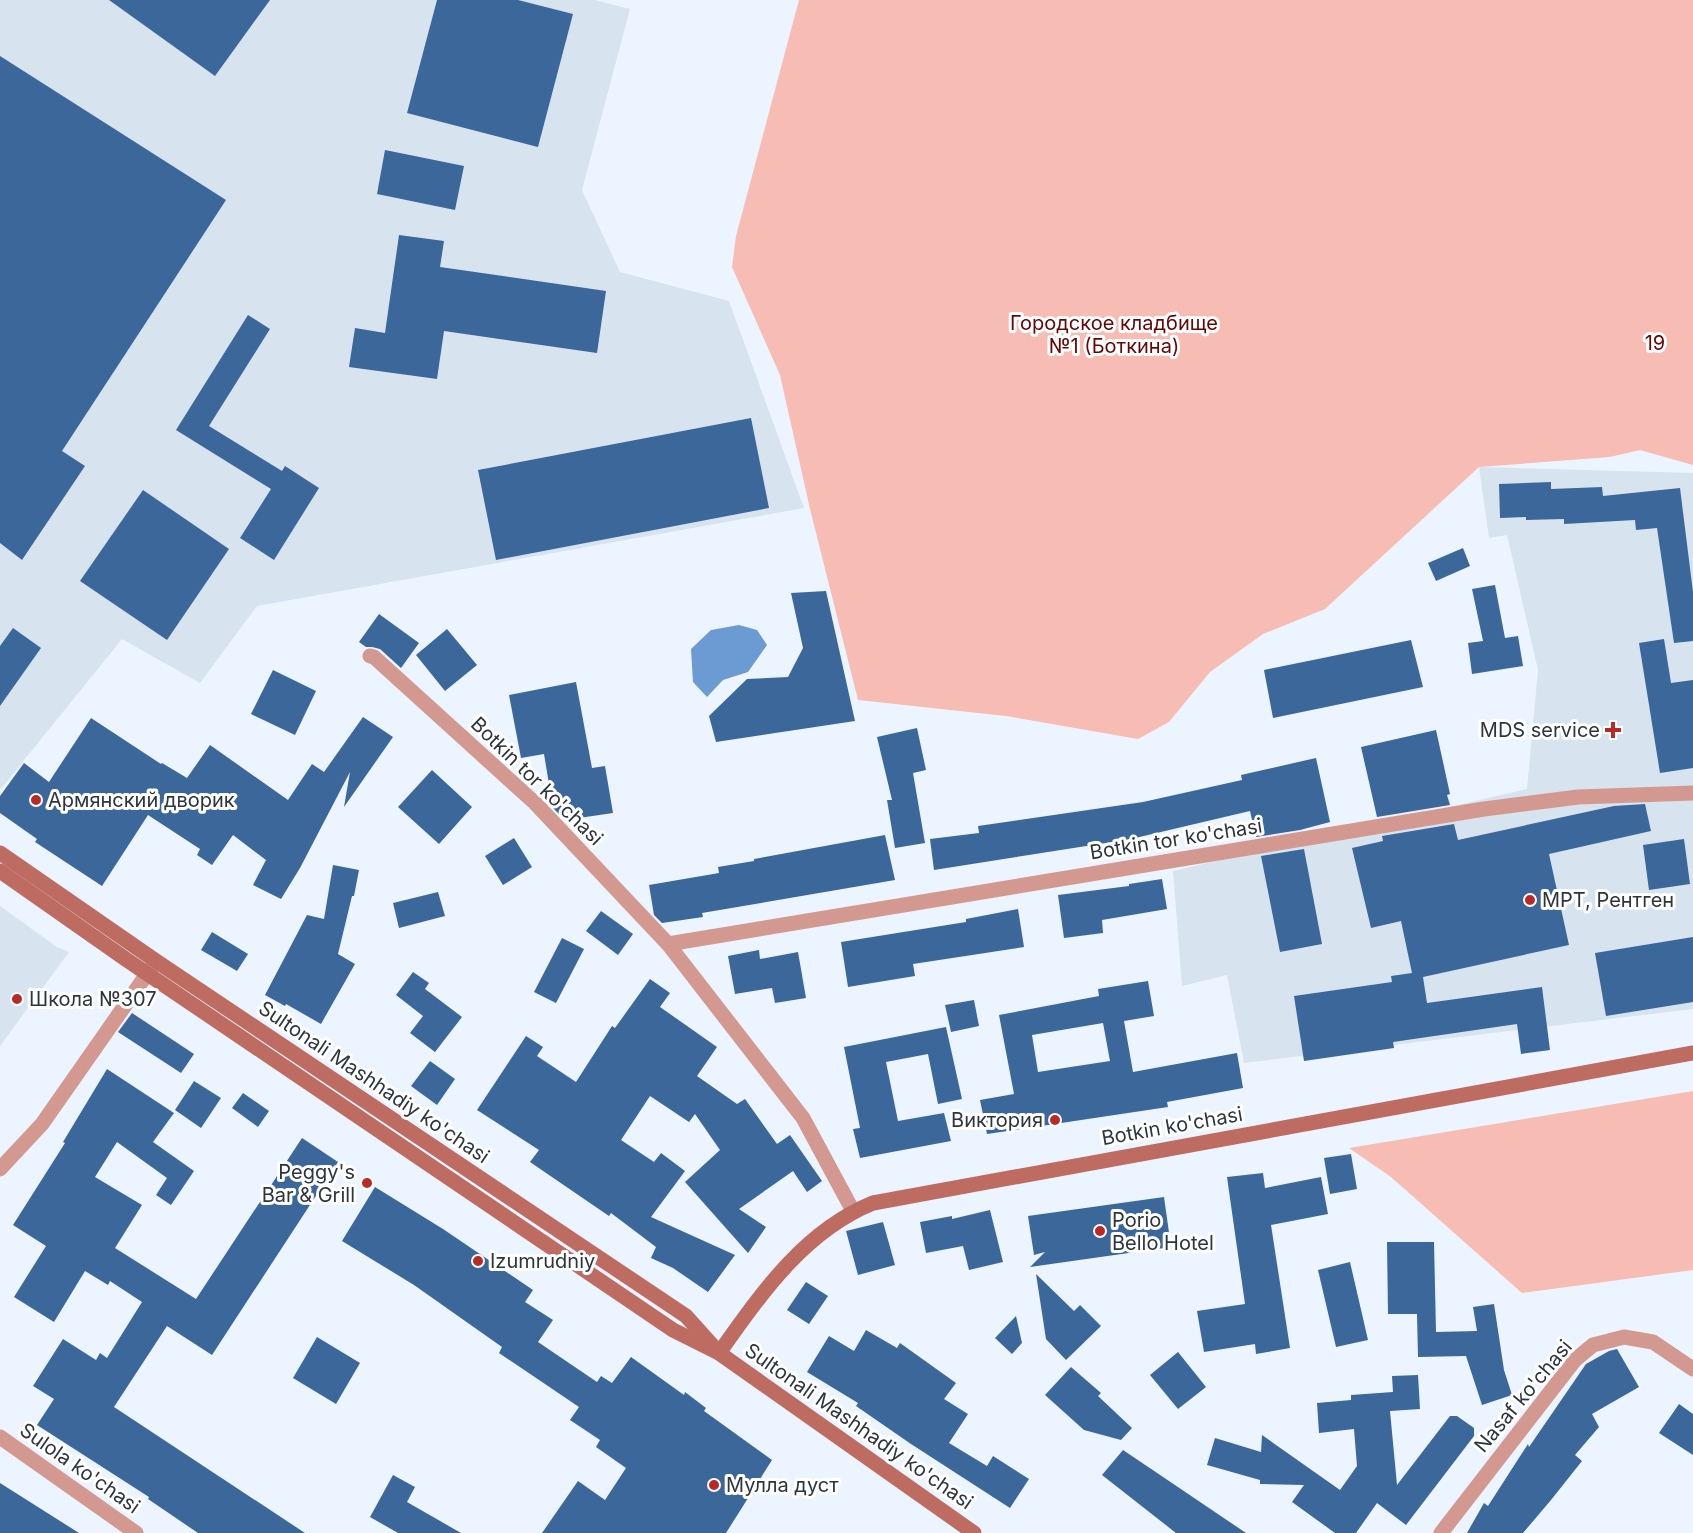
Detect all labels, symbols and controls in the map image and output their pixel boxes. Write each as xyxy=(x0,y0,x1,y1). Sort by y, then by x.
park label: Городское кладбище №1 (Боткина) xyxy=(1010,311,1218,358)
park label: 19 xyxy=(1645,331,1665,355)
street label: Botkin tor ko'chasi xyxy=(466,712,608,850)
place label: MDS service xyxy=(1480,718,1600,742)
marker: MDS service xyxy=(1604,721,1622,739)
place label: Армянский дворик xyxy=(48,788,235,812)
marker: Армянский дворик xyxy=(29,793,43,807)
street label: Botkin tor ko'chasi xyxy=(1088,814,1264,864)
place label: МРТ, Рентген xyxy=(1542,888,1674,912)
marker: МРТ, Рентген xyxy=(1523,893,1537,907)
place label: Школа №307 xyxy=(29,987,157,1011)
marker: Школа №307 xyxy=(10,992,24,1006)
street label: Sultonali Mashhadiy ko'chasi xyxy=(254,996,494,1168)
street label: Botkin ko'chasi xyxy=(1100,1102,1244,1150)
place label: Виктория xyxy=(951,1108,1043,1132)
marker: Виктория xyxy=(1048,1113,1062,1127)
place label: Peggy's Bar & Grill xyxy=(262,1160,355,1207)
marker: Peggy's Bar & Grill xyxy=(360,1176,374,1190)
place label: Porio Bello Hotel xyxy=(1112,1208,1214,1255)
marker: Porio Bello Hotel xyxy=(1093,1224,1107,1238)
place label: Izumrudniy xyxy=(490,1249,595,1273)
marker: Izumrudniy xyxy=(471,1254,485,1268)
street label: Nasaf ko'chasi xyxy=(1469,1335,1577,1457)
street label: Sultonali Mashhadiy ko'chasi xyxy=(740,1338,978,1514)
street label: Sulola ko'chasi xyxy=(15,1418,145,1518)
place label: Мулла дуст xyxy=(726,1473,839,1497)
marker: Мулла дуст xyxy=(707,1478,721,1492)

